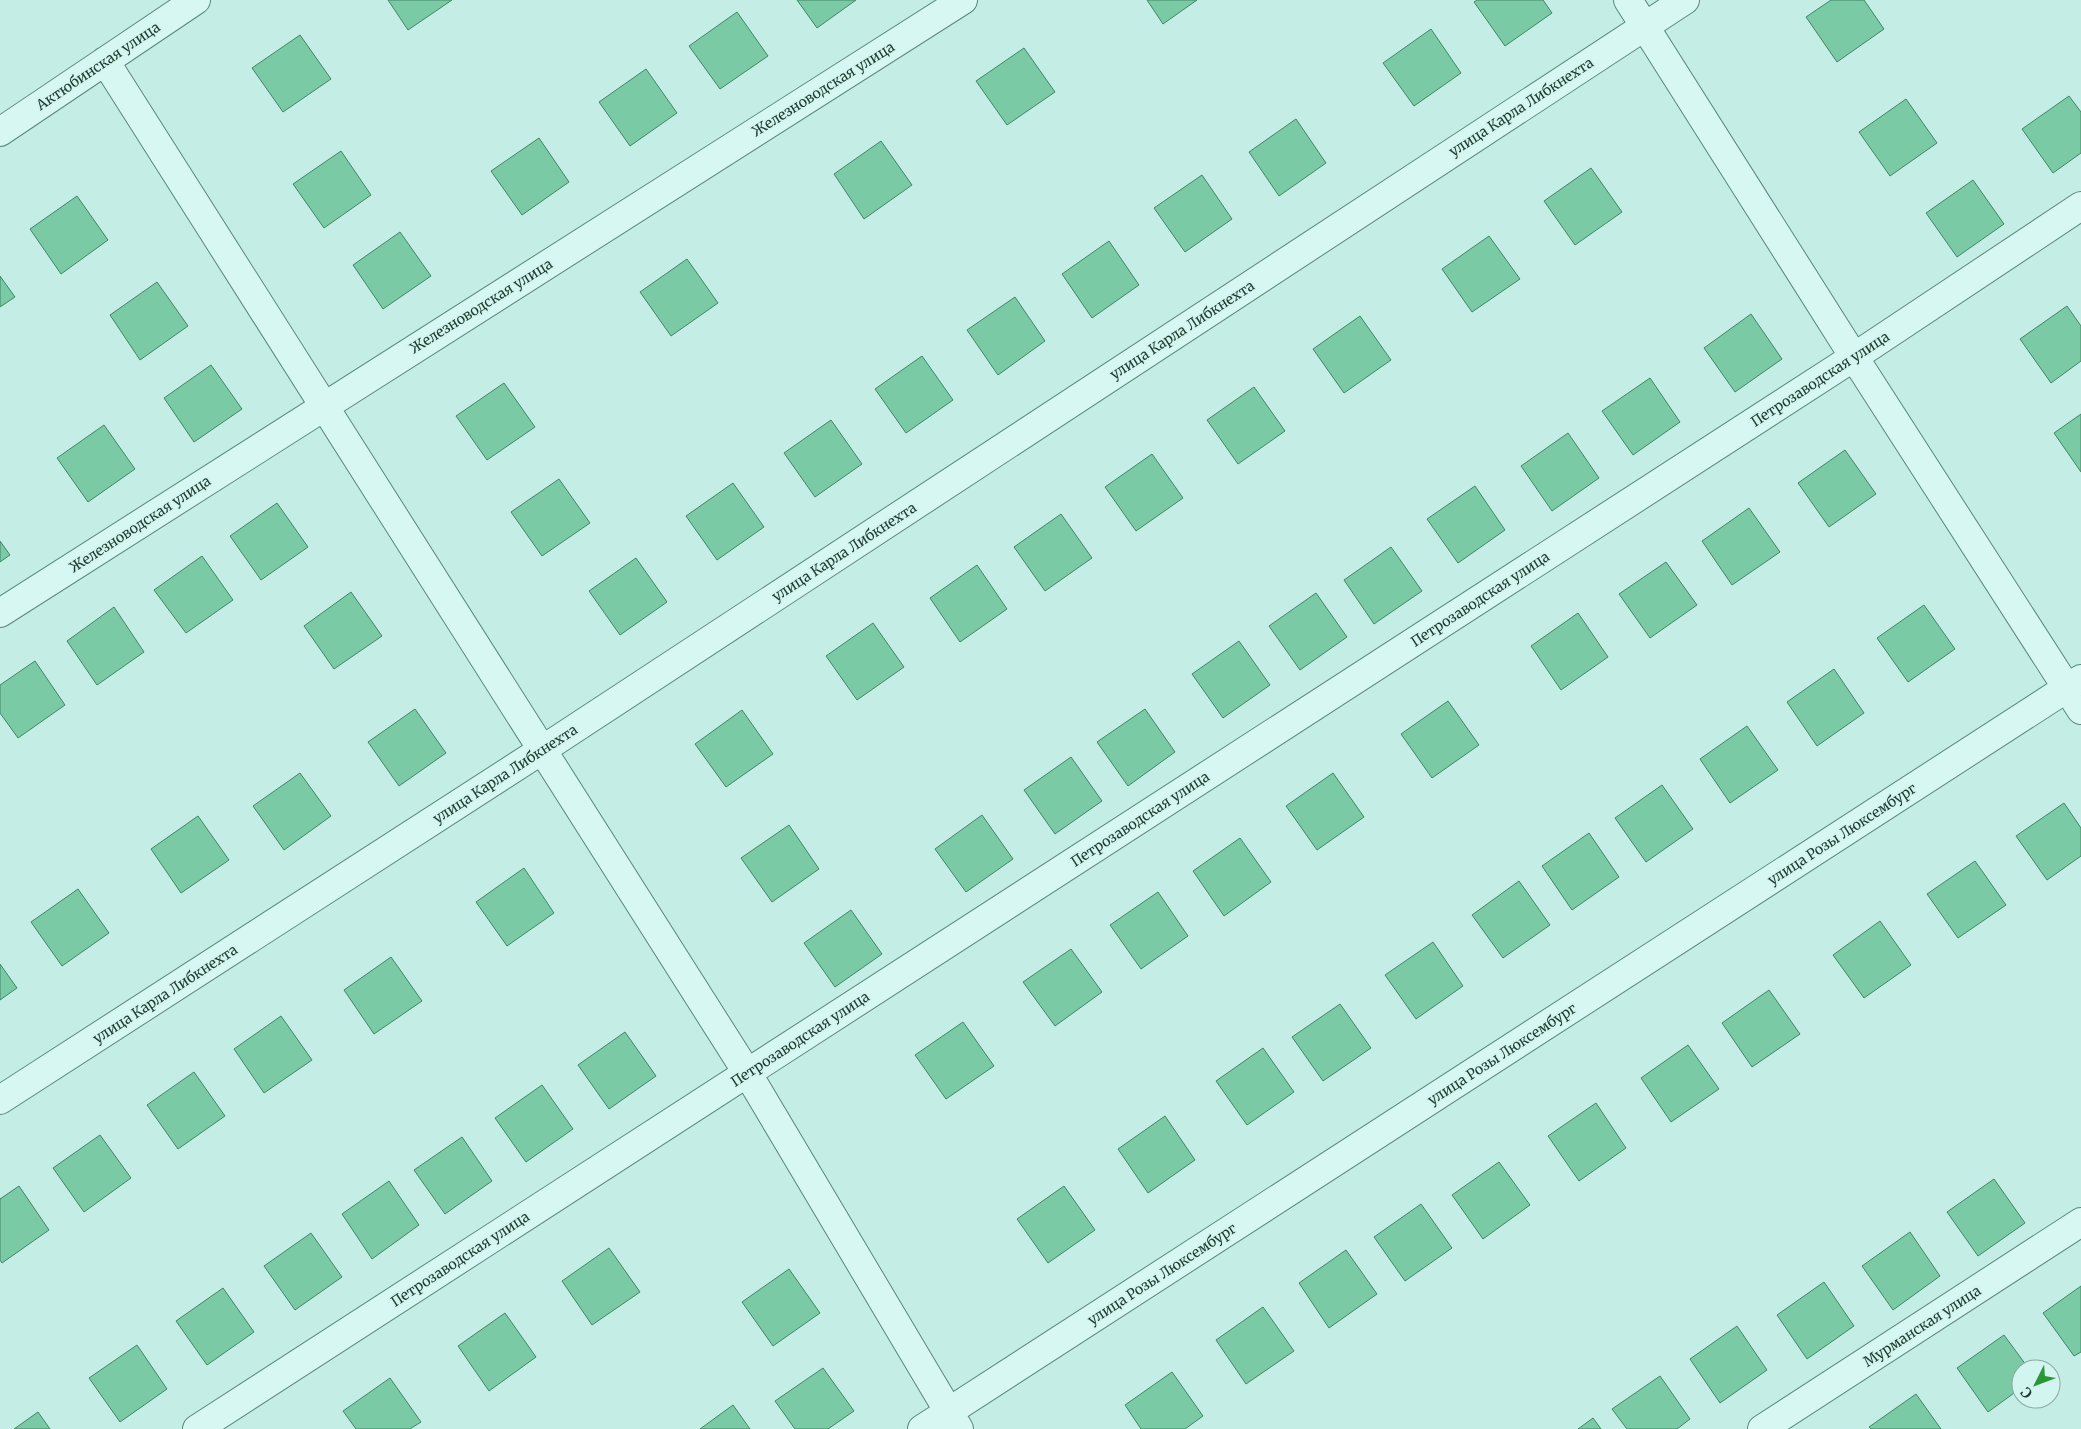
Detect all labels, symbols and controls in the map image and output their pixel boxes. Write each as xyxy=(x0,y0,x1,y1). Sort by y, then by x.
street label: Актюбинская улица xyxy=(32,18,164,115)
street label: Железноводская улица xyxy=(748,37,898,140)
street label: улица Карла Либкнехта xyxy=(1445,53,1597,160)
street label: Железноводская улица xyxy=(406,254,556,357)
street label: улица Карла Либкнехта xyxy=(1106,276,1258,383)
street label: Петрозаводская улица xyxy=(1747,327,1893,431)
street label: Железноводская улица xyxy=(66,471,214,576)
street label: улица Карла Либкнехта xyxy=(768,498,920,605)
street label: Петрозаводская улица xyxy=(1407,547,1553,651)
street label: улица Карла Либкнехта xyxy=(429,720,581,827)
street label: Петрозаводская улица xyxy=(1067,767,1213,871)
street label: улица Розы Люксембург xyxy=(1764,779,1920,889)
street label: улица Карла Либкнехта xyxy=(89,940,241,1047)
street label: Петрозаводская улица xyxy=(727,987,873,1091)
street label: улица Розы Люксембург xyxy=(1424,999,1580,1109)
street label: Петрозаводская улица xyxy=(387,1207,533,1311)
street label: улица Розы Люксембург xyxy=(1084,1219,1240,1329)
street label: Мурманская улица xyxy=(1860,1281,1985,1371)
north arrow xyxy=(2011,1359,2061,1409)
text: С xyxy=(2017,1383,2036,1402)

